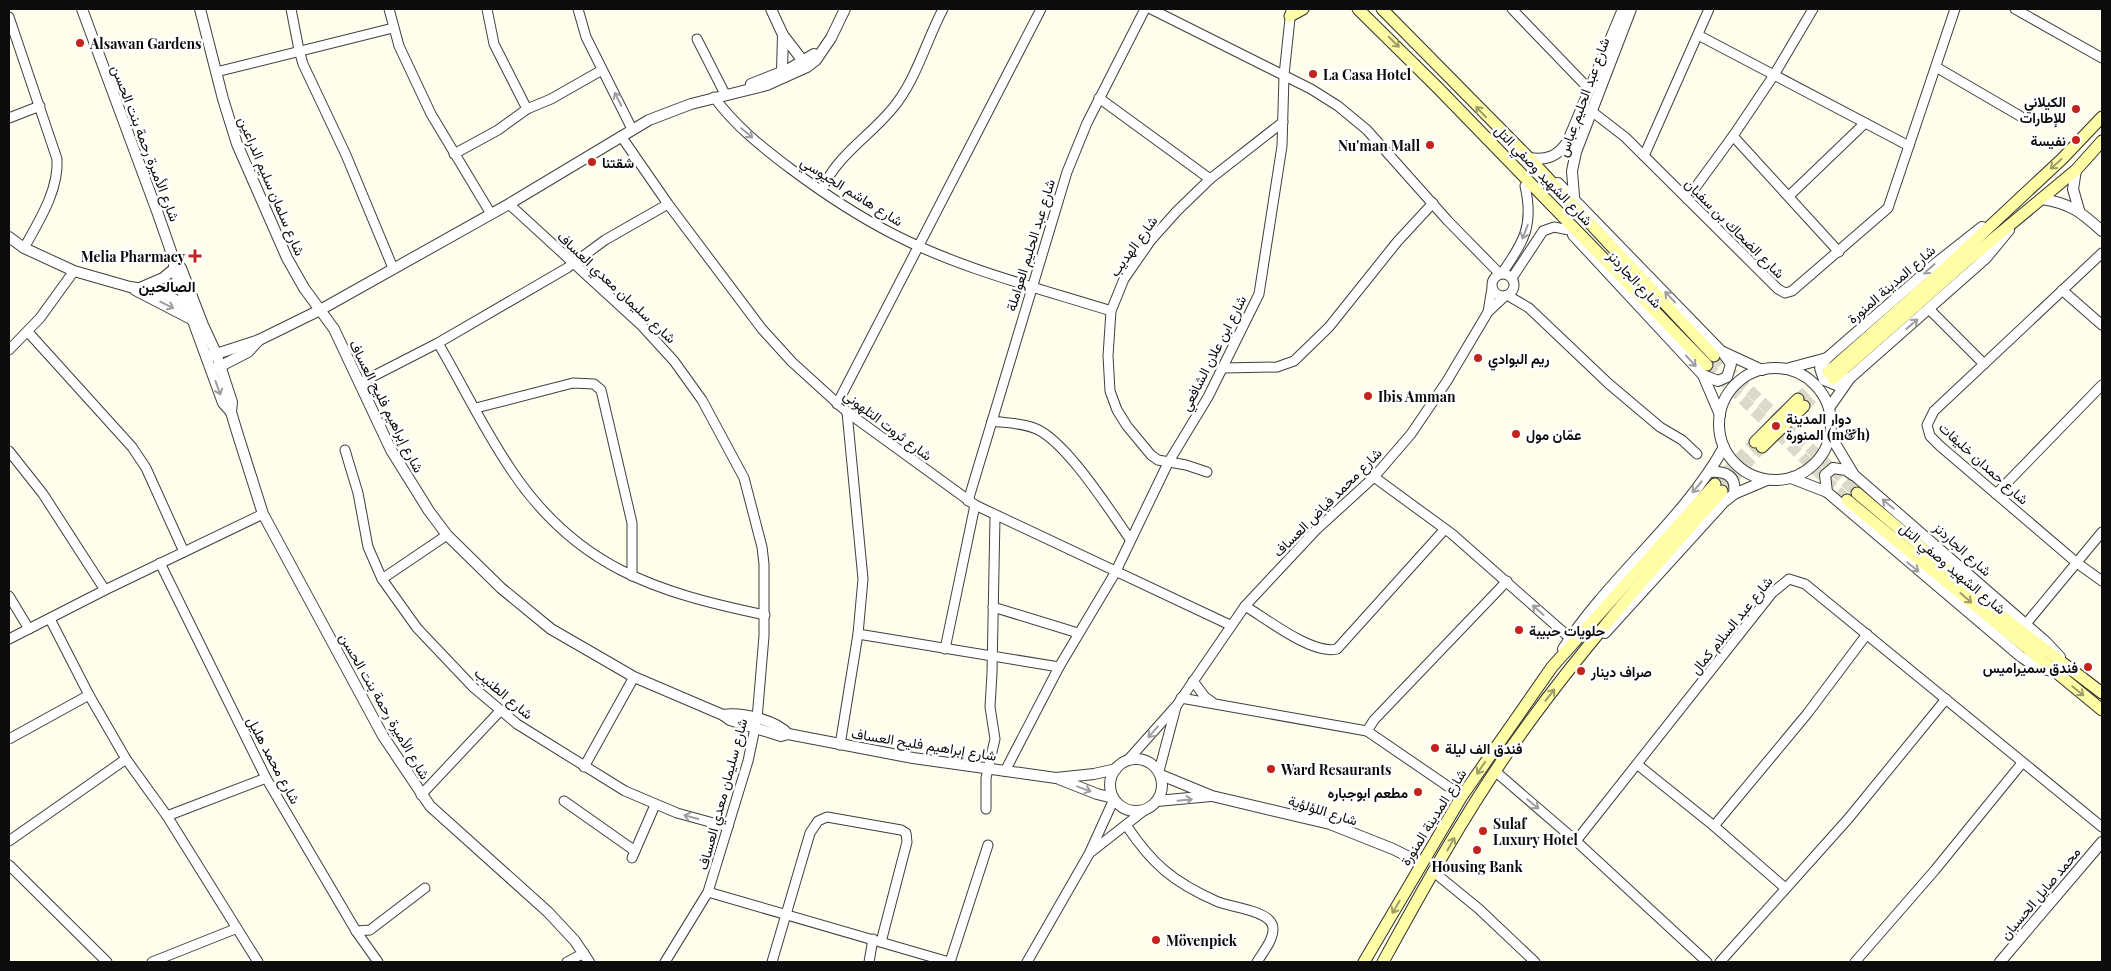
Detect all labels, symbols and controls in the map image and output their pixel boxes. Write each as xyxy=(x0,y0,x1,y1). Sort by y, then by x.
place label: Alsawan Gardens xyxy=(89,34,202,53)
street label: شارع عبد الحليم عباس xyxy=(1553,35,1615,160)
one-way arrow xyxy=(1388,36,1400,49)
marker: Alsawan Gardens xyxy=(74,37,86,49)
street label: شارع الأميرة رحمة بنت الحسن xyxy=(105,62,185,225)
place label: La Casa Hotel xyxy=(1323,65,1412,84)
marker: La Casa Hotel xyxy=(1307,68,1319,80)
one-way arrow xyxy=(613,92,623,107)
place label: الكيلاني للإطارات xyxy=(2020,92,2066,128)
marker: الكيلاني للإطارات xyxy=(2070,103,2082,115)
one-way arrow xyxy=(1476,106,1488,118)
street label: شارع سلمان سليم الدراعين xyxy=(232,113,310,259)
street label: شارع الشهيد وصفي التل xyxy=(1489,120,1597,232)
one-way arrow xyxy=(740,127,753,139)
place label: نفيسة xyxy=(2031,131,2066,150)
marker: نفيسة xyxy=(2070,134,2082,146)
place label: Nu'man Mall xyxy=(1338,136,1421,155)
marker: Nu'man Mall xyxy=(1424,139,1436,151)
street label: شارع هاشم الجيوسي xyxy=(796,152,907,233)
place label: شقتنا xyxy=(602,153,634,172)
marker: شقتنا xyxy=(586,156,598,168)
one-way arrow xyxy=(2050,159,2063,170)
street label: شارع الضحاك بن سفيان xyxy=(1680,174,1789,283)
street label: شارع عبد الحليم العواملة xyxy=(1001,177,1061,314)
street label: شارع الهديب xyxy=(1105,212,1163,281)
one-way arrow xyxy=(1520,225,1529,240)
street label: شارع سليمان معدي العساف xyxy=(551,227,681,349)
street label: شارع المدينة المنورة xyxy=(1843,241,1940,329)
street label: شارع الجاردنز xyxy=(1601,245,1666,313)
place label: Melia Pharmacy xyxy=(81,247,186,266)
marker: Melia Pharmacy xyxy=(189,250,201,262)
one-way arrow xyxy=(1923,263,1936,275)
district label: الصالحين xyxy=(138,276,196,296)
one-way arrow xyxy=(1664,291,1676,304)
street label: شارع ابن علان الشافعي xyxy=(1176,292,1253,416)
one-way arrow xyxy=(159,301,174,310)
one-way arrow xyxy=(1905,319,1918,330)
street label: شارع إبراهيم فليح العساف xyxy=(343,336,429,477)
place label: ريم البوادي xyxy=(1488,349,1550,371)
marker: ريم البوادي xyxy=(1472,352,1484,364)
one-way arrow xyxy=(1685,355,1697,368)
one-way arrow xyxy=(214,380,223,395)
street label: شارع ثروت التلهوني xyxy=(838,385,936,467)
place label: Ibis Amman xyxy=(1378,387,1456,406)
marker: Ibis Amman xyxy=(1362,390,1374,402)
place label: دوار المدينة المنورة (m&h) xyxy=(1786,409,1870,444)
street label: شارع حمدان خليفات xyxy=(1934,418,2033,510)
marker: دوار المدينة المنورة (m&h) xyxy=(1770,420,1782,432)
place label: عمّان مول xyxy=(1526,425,1582,444)
marker: عمّان مول xyxy=(1510,428,1522,440)
street label: شارع محمد فياض العساف xyxy=(1268,443,1387,562)
one-way arrow xyxy=(1691,481,1702,494)
one-way arrow xyxy=(1882,498,1895,509)
street label: شارع الجاردنز xyxy=(1928,517,1996,582)
street label: شارع الشهيد وصفي التل xyxy=(1894,518,2010,620)
one-way arrow xyxy=(1907,562,1920,573)
street label: شارع عبد السلام كمال xyxy=(1686,572,1778,679)
one-way arrow xyxy=(1959,592,1972,603)
one-way arrow xyxy=(1532,604,1545,616)
place label: حلويات حبيبة xyxy=(1529,621,1606,640)
marker: حلويات حبيبة xyxy=(1513,624,1525,636)
street label: شارع الأميرة رحمة بنت الحسن xyxy=(334,629,435,784)
place label: فندق سميراميس xyxy=(1983,658,2078,677)
marker: فندق سميراميس xyxy=(2082,661,2094,673)
place label: صراف دينار xyxy=(1590,662,1652,681)
street label: شارع الطنيب xyxy=(469,663,537,725)
marker: صراف دينار xyxy=(1575,665,1587,677)
one-way arrow xyxy=(2072,686,2085,697)
one-way arrow xyxy=(1545,689,1556,702)
street label: شارع محمد هليل xyxy=(241,713,305,808)
street label: شارع سليمان معدي العساف xyxy=(693,716,754,873)
street label: شارع إبراهيم فليح العساف xyxy=(850,723,998,767)
one-way arrow xyxy=(1147,726,1158,739)
place label: فندق الف ليلة xyxy=(1445,739,1523,758)
marker: فندق الف ليلة xyxy=(1429,742,1441,754)
place label: Ward Resaurants xyxy=(1280,760,1392,779)
one-way arrow xyxy=(1476,761,1486,775)
marker: Ward Resaurants xyxy=(1265,763,1277,775)
street label: شارع المدينة المنورة xyxy=(1396,765,1472,870)
place label: مطعم ابوجباره xyxy=(1327,783,1408,802)
one-way arrow xyxy=(1076,785,1091,794)
marker: مطعم ابوجباره xyxy=(1412,786,1424,798)
street label: شارع اللؤلؤية xyxy=(1285,790,1360,831)
one-way arrow xyxy=(1176,795,1192,805)
one-way arrow xyxy=(1526,798,1539,810)
one-way arrow xyxy=(684,812,700,821)
place label: Sulaf Luxury Hotel xyxy=(1493,814,1578,849)
marker: Sulaf Luxury Hotel xyxy=(1477,825,1489,837)
one-way arrow xyxy=(1446,837,1456,852)
street label: محمد صايل الحسبان xyxy=(1996,843,2084,943)
marker: Housing Bank xyxy=(1471,844,1483,856)
place label: Housing Bank xyxy=(1431,857,1523,876)
one-way arrow xyxy=(1391,899,1401,914)
place label: Mövenpick xyxy=(1166,931,1238,950)
marker: Mövenpick xyxy=(1150,934,1162,946)

